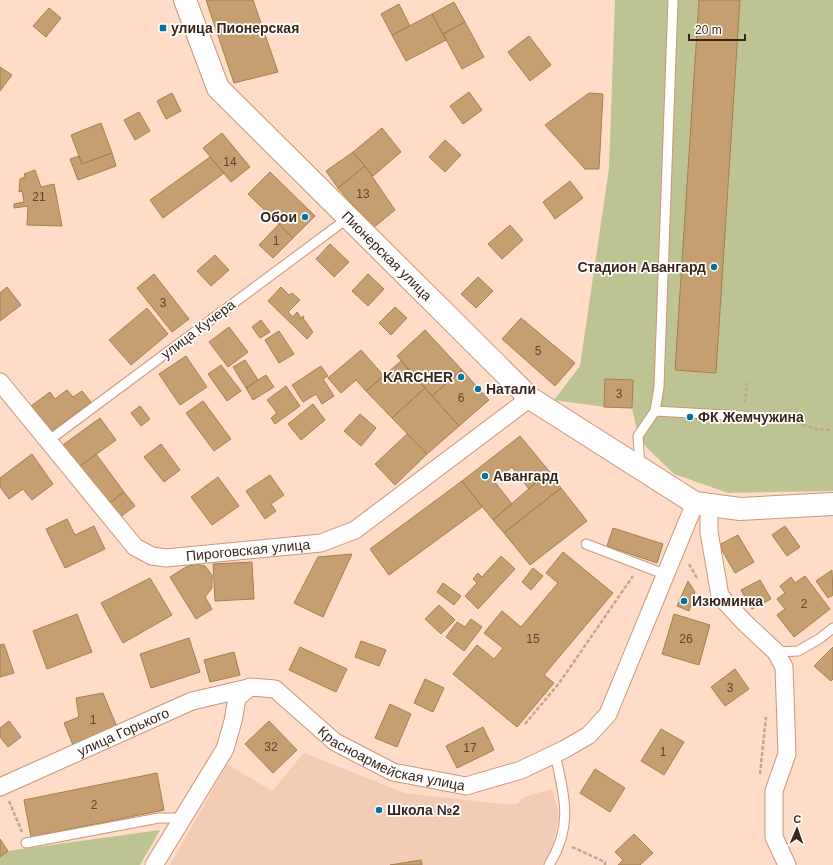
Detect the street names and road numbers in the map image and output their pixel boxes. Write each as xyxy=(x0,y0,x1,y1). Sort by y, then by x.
street label: Пионерская улица xyxy=(339,208,435,304)
street label: улица Кучера xyxy=(158,296,238,362)
street label: Пироговская улица xyxy=(185,536,311,564)
street label: улица Горького xyxy=(75,704,172,759)
street label: Красноармейская улица xyxy=(315,723,467,794)

